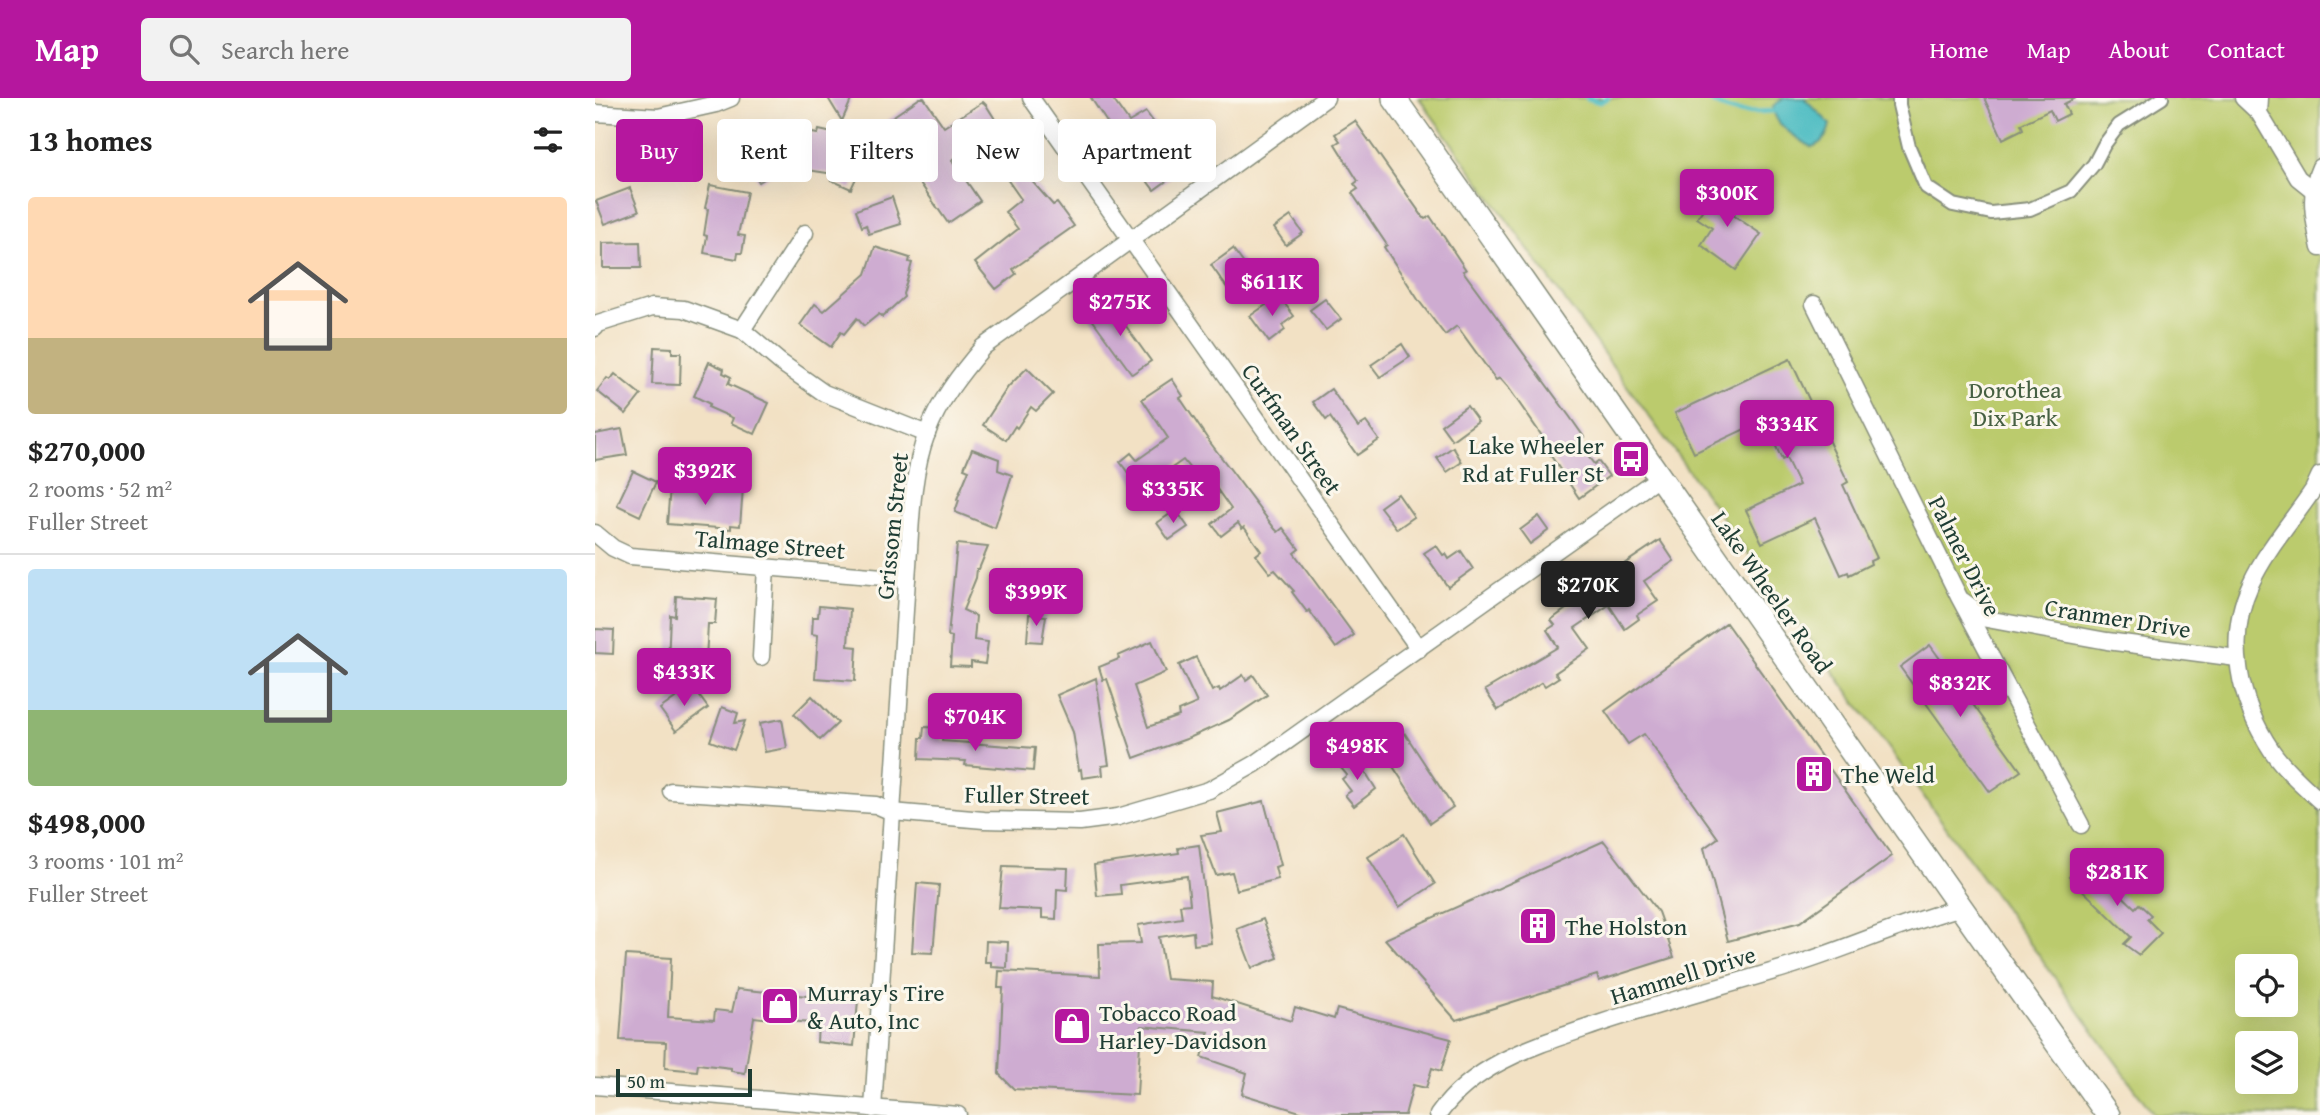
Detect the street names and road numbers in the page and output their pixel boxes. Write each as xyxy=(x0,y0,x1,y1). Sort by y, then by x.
street label: Curfman Street xyxy=(1233,356,1351,503)
street label: Grissom Street xyxy=(867,450,917,601)
street label: Palmer Drive xyxy=(1920,490,2010,622)
street label: Lake Wheeler Road xyxy=(1703,504,1841,680)
street label: Talmage Street xyxy=(693,520,847,568)
street label: Cranmer Drive xyxy=(2042,589,2194,647)
street label: Fuller Street xyxy=(964,776,1090,814)
street label: Hammell Drive xyxy=(1606,936,1760,1014)

